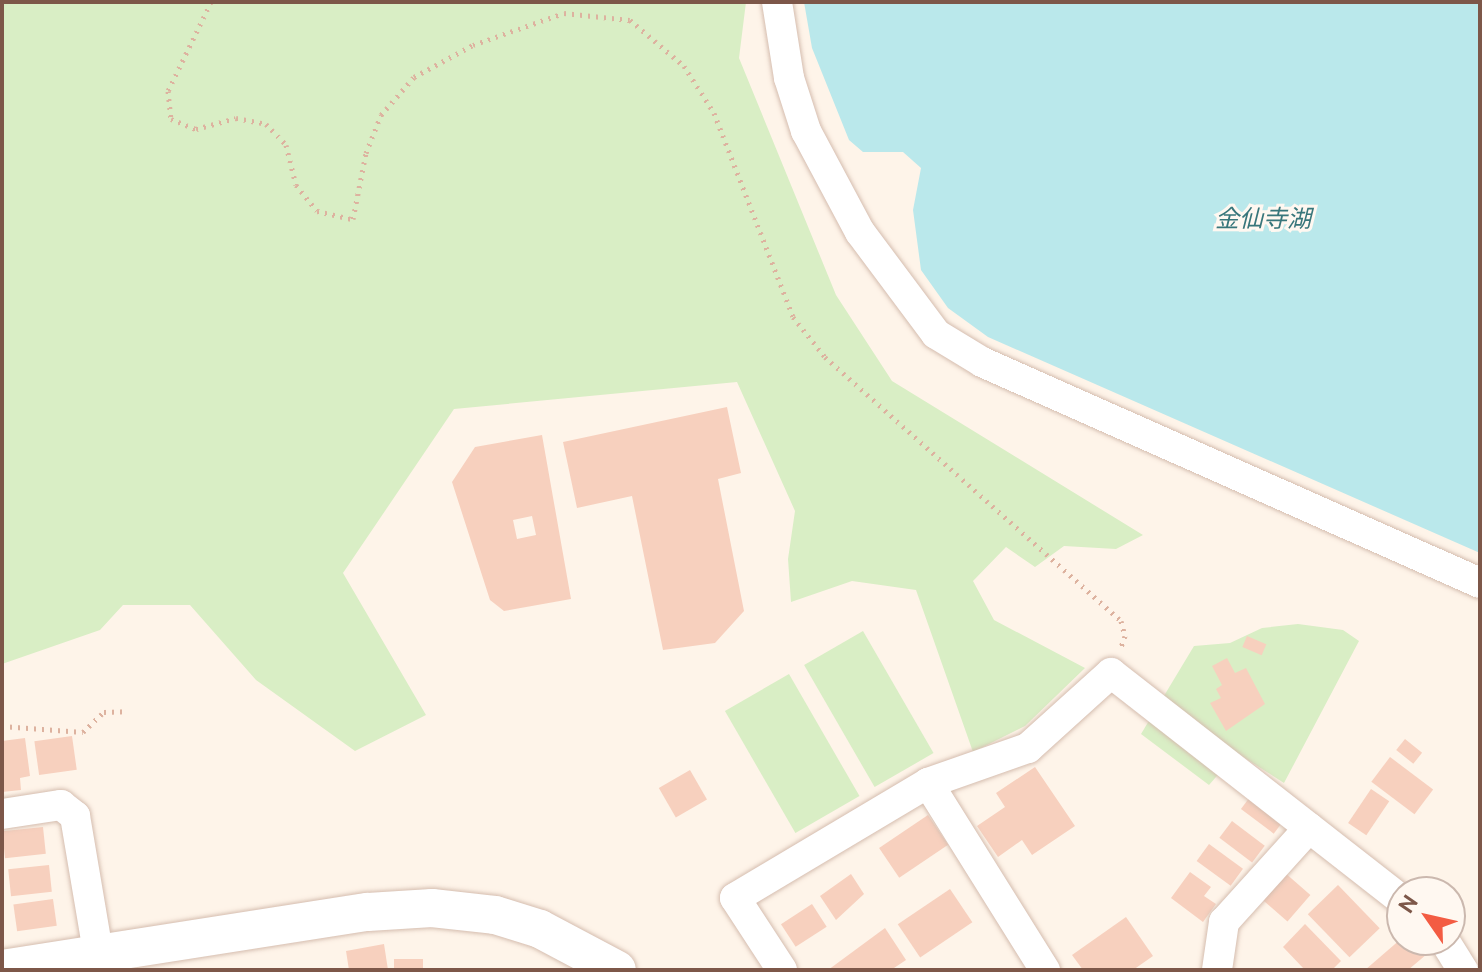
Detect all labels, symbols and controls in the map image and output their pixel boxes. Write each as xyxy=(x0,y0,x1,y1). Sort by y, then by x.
water label: 金仙寺湖 xyxy=(1215,205,1311,233)
north arrow xyxy=(1386,876,1466,956)
text: N xyxy=(1392,890,1422,917)

